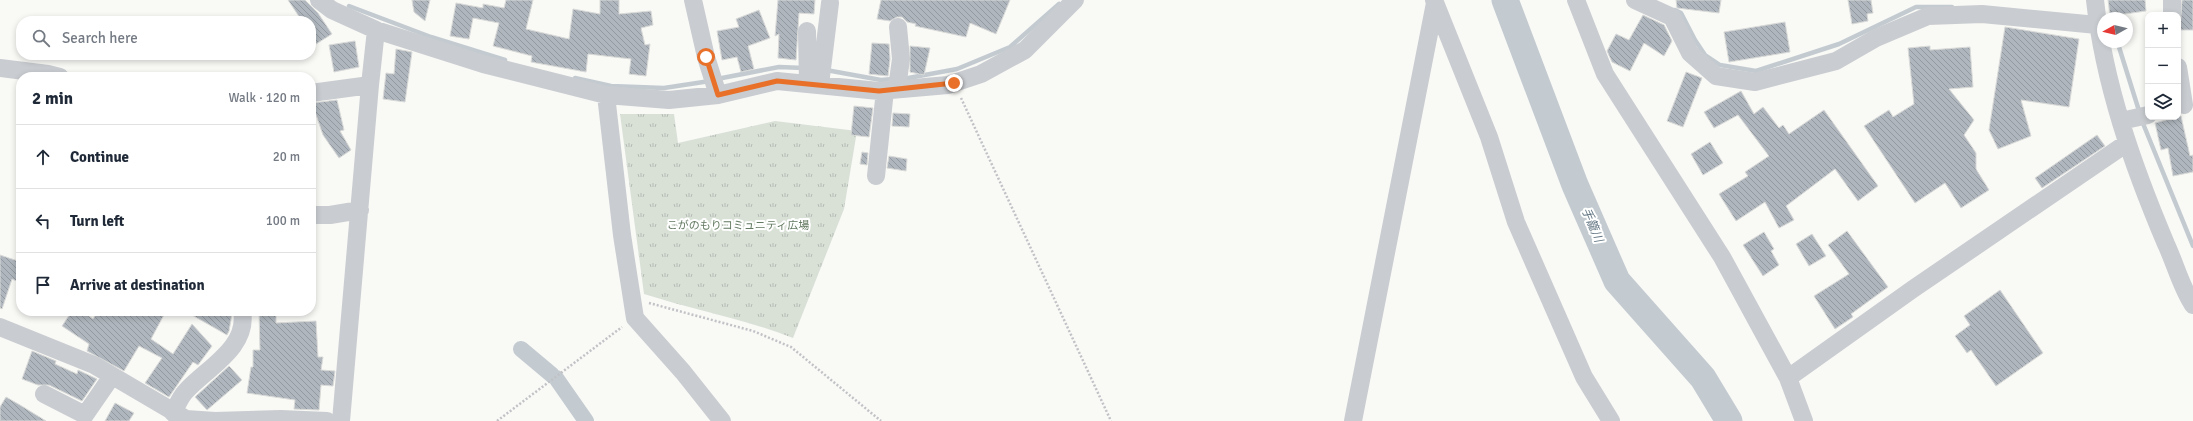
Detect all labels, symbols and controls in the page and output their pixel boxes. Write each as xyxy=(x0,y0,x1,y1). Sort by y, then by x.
north arrow xyxy=(2097,12,2133,48)
map controls xyxy=(2145,12,2181,120)
button: + xyxy=(2145,12,2181,48)
search box xyxy=(16,16,316,60)
icon: search xyxy=(30,27,52,49)
text: Search here xyxy=(62,29,138,47)
route start xyxy=(697,48,715,66)
button: − xyxy=(2145,48,2181,84)
route end xyxy=(945,74,963,92)
button: layers xyxy=(2145,84,2181,120)
text: 2 min xyxy=(32,88,73,109)
text: Walk · 120 m xyxy=(229,90,300,106)
icon: ahead xyxy=(32,146,54,168)
text: Continue xyxy=(70,148,129,166)
text: 20 m xyxy=(273,149,300,165)
water label: 手籠川 xyxy=(1578,205,1607,246)
icon: left xyxy=(32,210,54,232)
text: Turn left xyxy=(70,212,124,230)
text: 100 m xyxy=(266,213,300,229)
park label: こがのもりコミュニティ広場 xyxy=(667,219,809,232)
icon: arrive xyxy=(32,274,54,296)
text: Arrive at destination xyxy=(70,276,205,294)

